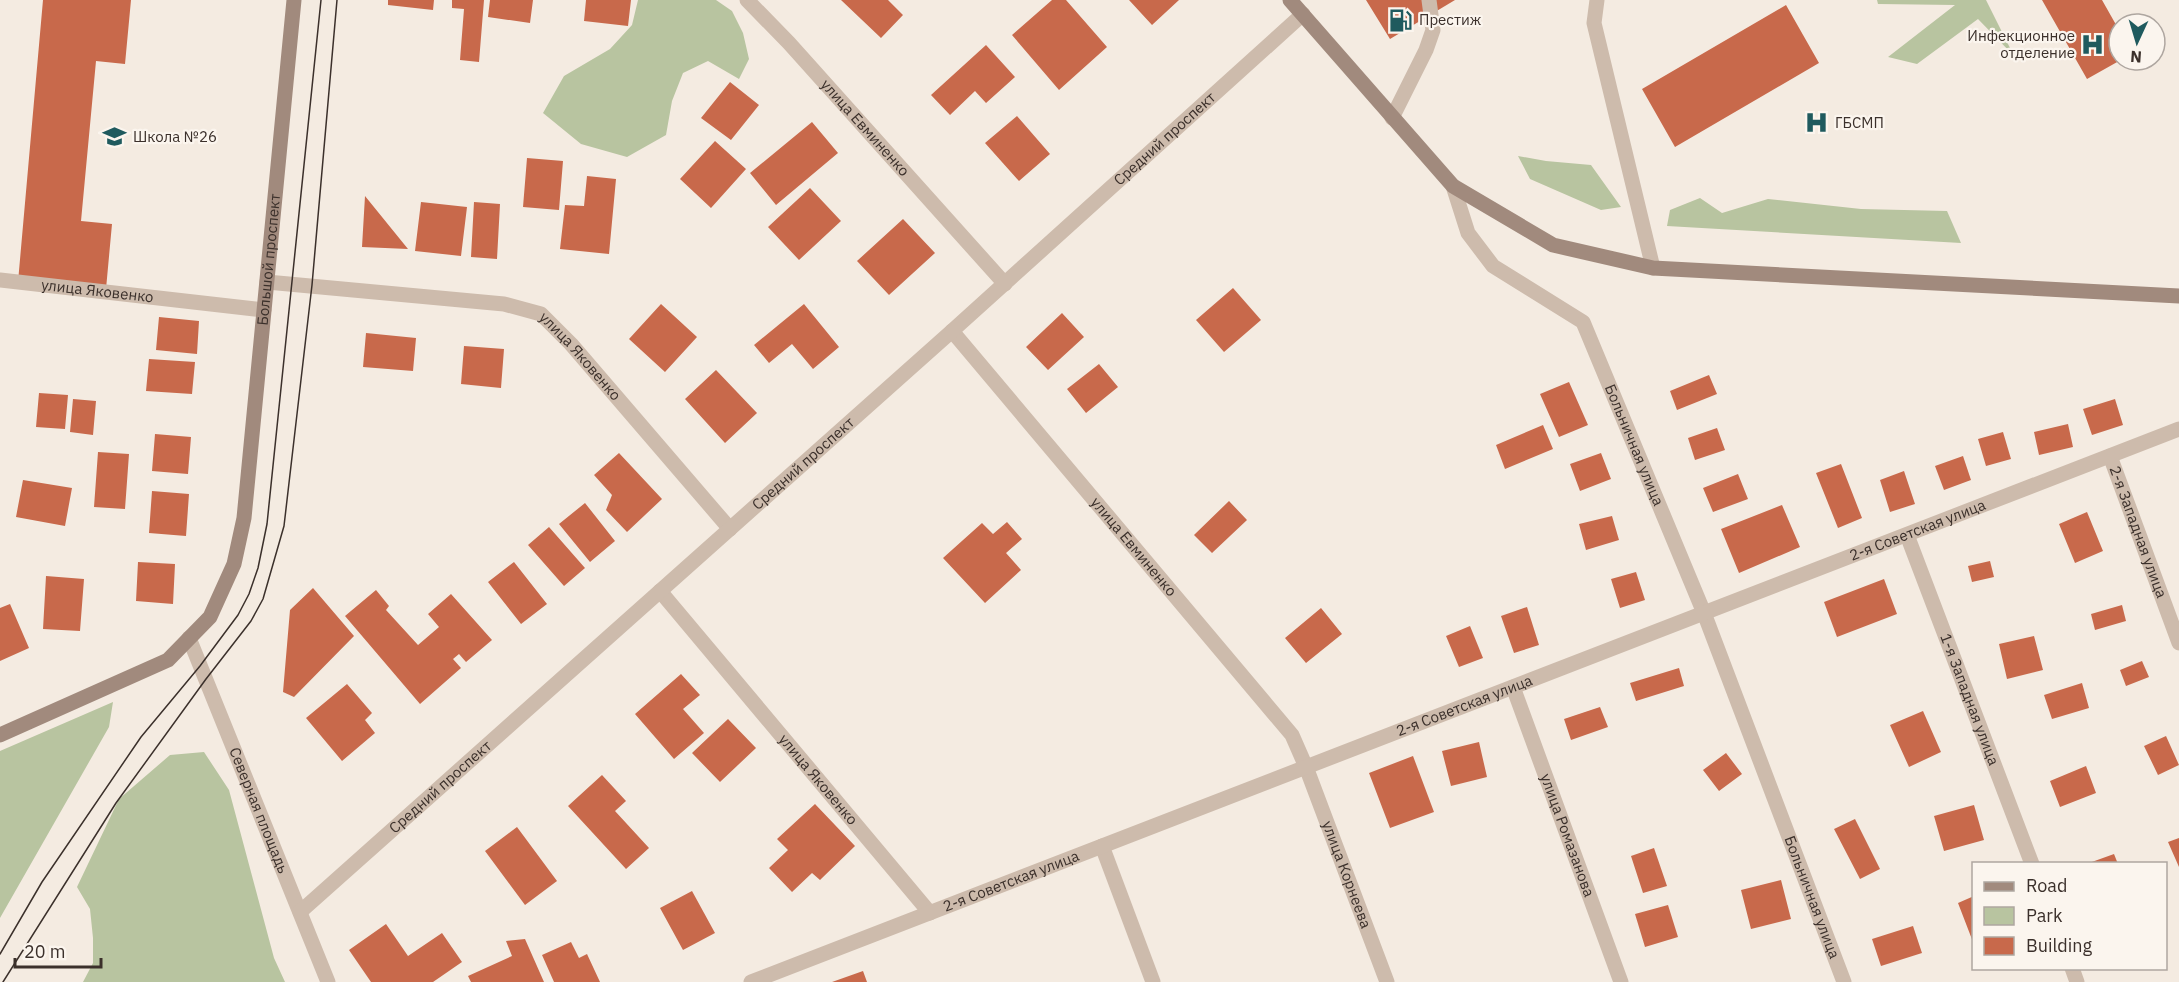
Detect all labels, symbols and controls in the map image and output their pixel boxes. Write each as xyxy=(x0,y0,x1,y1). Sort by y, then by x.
fuel station icon: Престиж xyxy=(1388,7,1414,33)
place label: Престиж xyxy=(1419,10,1481,29)
north arrow xyxy=(2107,12,2167,72)
place label: Инфекционное отделение xyxy=(1967,26,2075,62)
hospital icon: Инфекционное отделение xyxy=(2080,32,2106,58)
text: N xyxy=(2129,47,2142,67)
street label: улица Евминенко xyxy=(817,75,914,180)
street label: Средний проспект xyxy=(1110,88,1219,189)
hospital icon: ГБСМП xyxy=(1804,110,1830,136)
place label: ГБСМП xyxy=(1835,113,1884,132)
school or university icon: Школа №26 xyxy=(102,124,128,150)
place label: Школа №26 xyxy=(133,127,217,146)
street label: Большой проспект xyxy=(253,193,284,326)
street label: улица Яковенко xyxy=(40,275,155,306)
street label: улица Яковенко xyxy=(535,308,625,404)
street label: Больничная улица xyxy=(1601,381,1668,508)
street label: Средний проспект xyxy=(748,413,858,514)
street label: 2-я Западная улица xyxy=(2105,463,2172,601)
street label: улица Евминенко xyxy=(1087,493,1181,600)
street label: 2-я Советская улица xyxy=(1847,495,1988,565)
street label: 1-я Западная улица xyxy=(1936,631,2004,768)
street label: 2-я Советская улица xyxy=(1393,670,1535,740)
street label: улица Яковенко xyxy=(775,730,862,829)
street label: Средний проспект xyxy=(385,736,495,837)
street label: Северная площадь xyxy=(225,744,293,876)
street label: улица Ромазанова xyxy=(1537,771,1599,899)
street label: улица Корнеева xyxy=(1318,818,1376,931)
street label: Больничная улица xyxy=(1780,833,1844,961)
street label: 2-я Советская улица xyxy=(940,846,1082,916)
legend xyxy=(1972,862,2167,970)
text: Road xyxy=(2026,874,2067,897)
text: Park xyxy=(2026,904,2063,927)
scale bar xyxy=(15,931,100,969)
text: Building xyxy=(2026,934,2093,957)
text: 20 m xyxy=(24,940,66,963)

